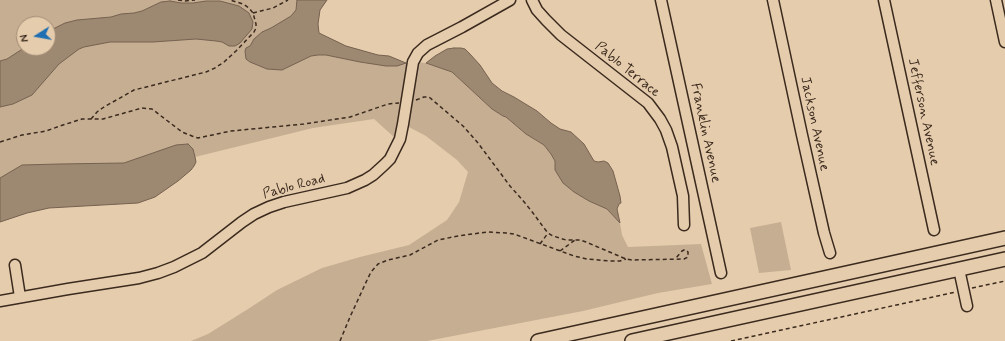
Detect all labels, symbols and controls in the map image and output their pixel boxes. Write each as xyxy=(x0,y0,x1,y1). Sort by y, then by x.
north arrow xyxy=(16,16,56,56)
text: N xyxy=(18,33,33,43)
street label: Pablo Terrace xyxy=(591,39,663,101)
street label: Jefferson Avenue xyxy=(903,57,943,167)
street label: Jackson Avenue xyxy=(796,75,832,173)
street label: Franklin Avenue xyxy=(686,82,724,184)
street label: Pablo Road xyxy=(261,171,327,203)

